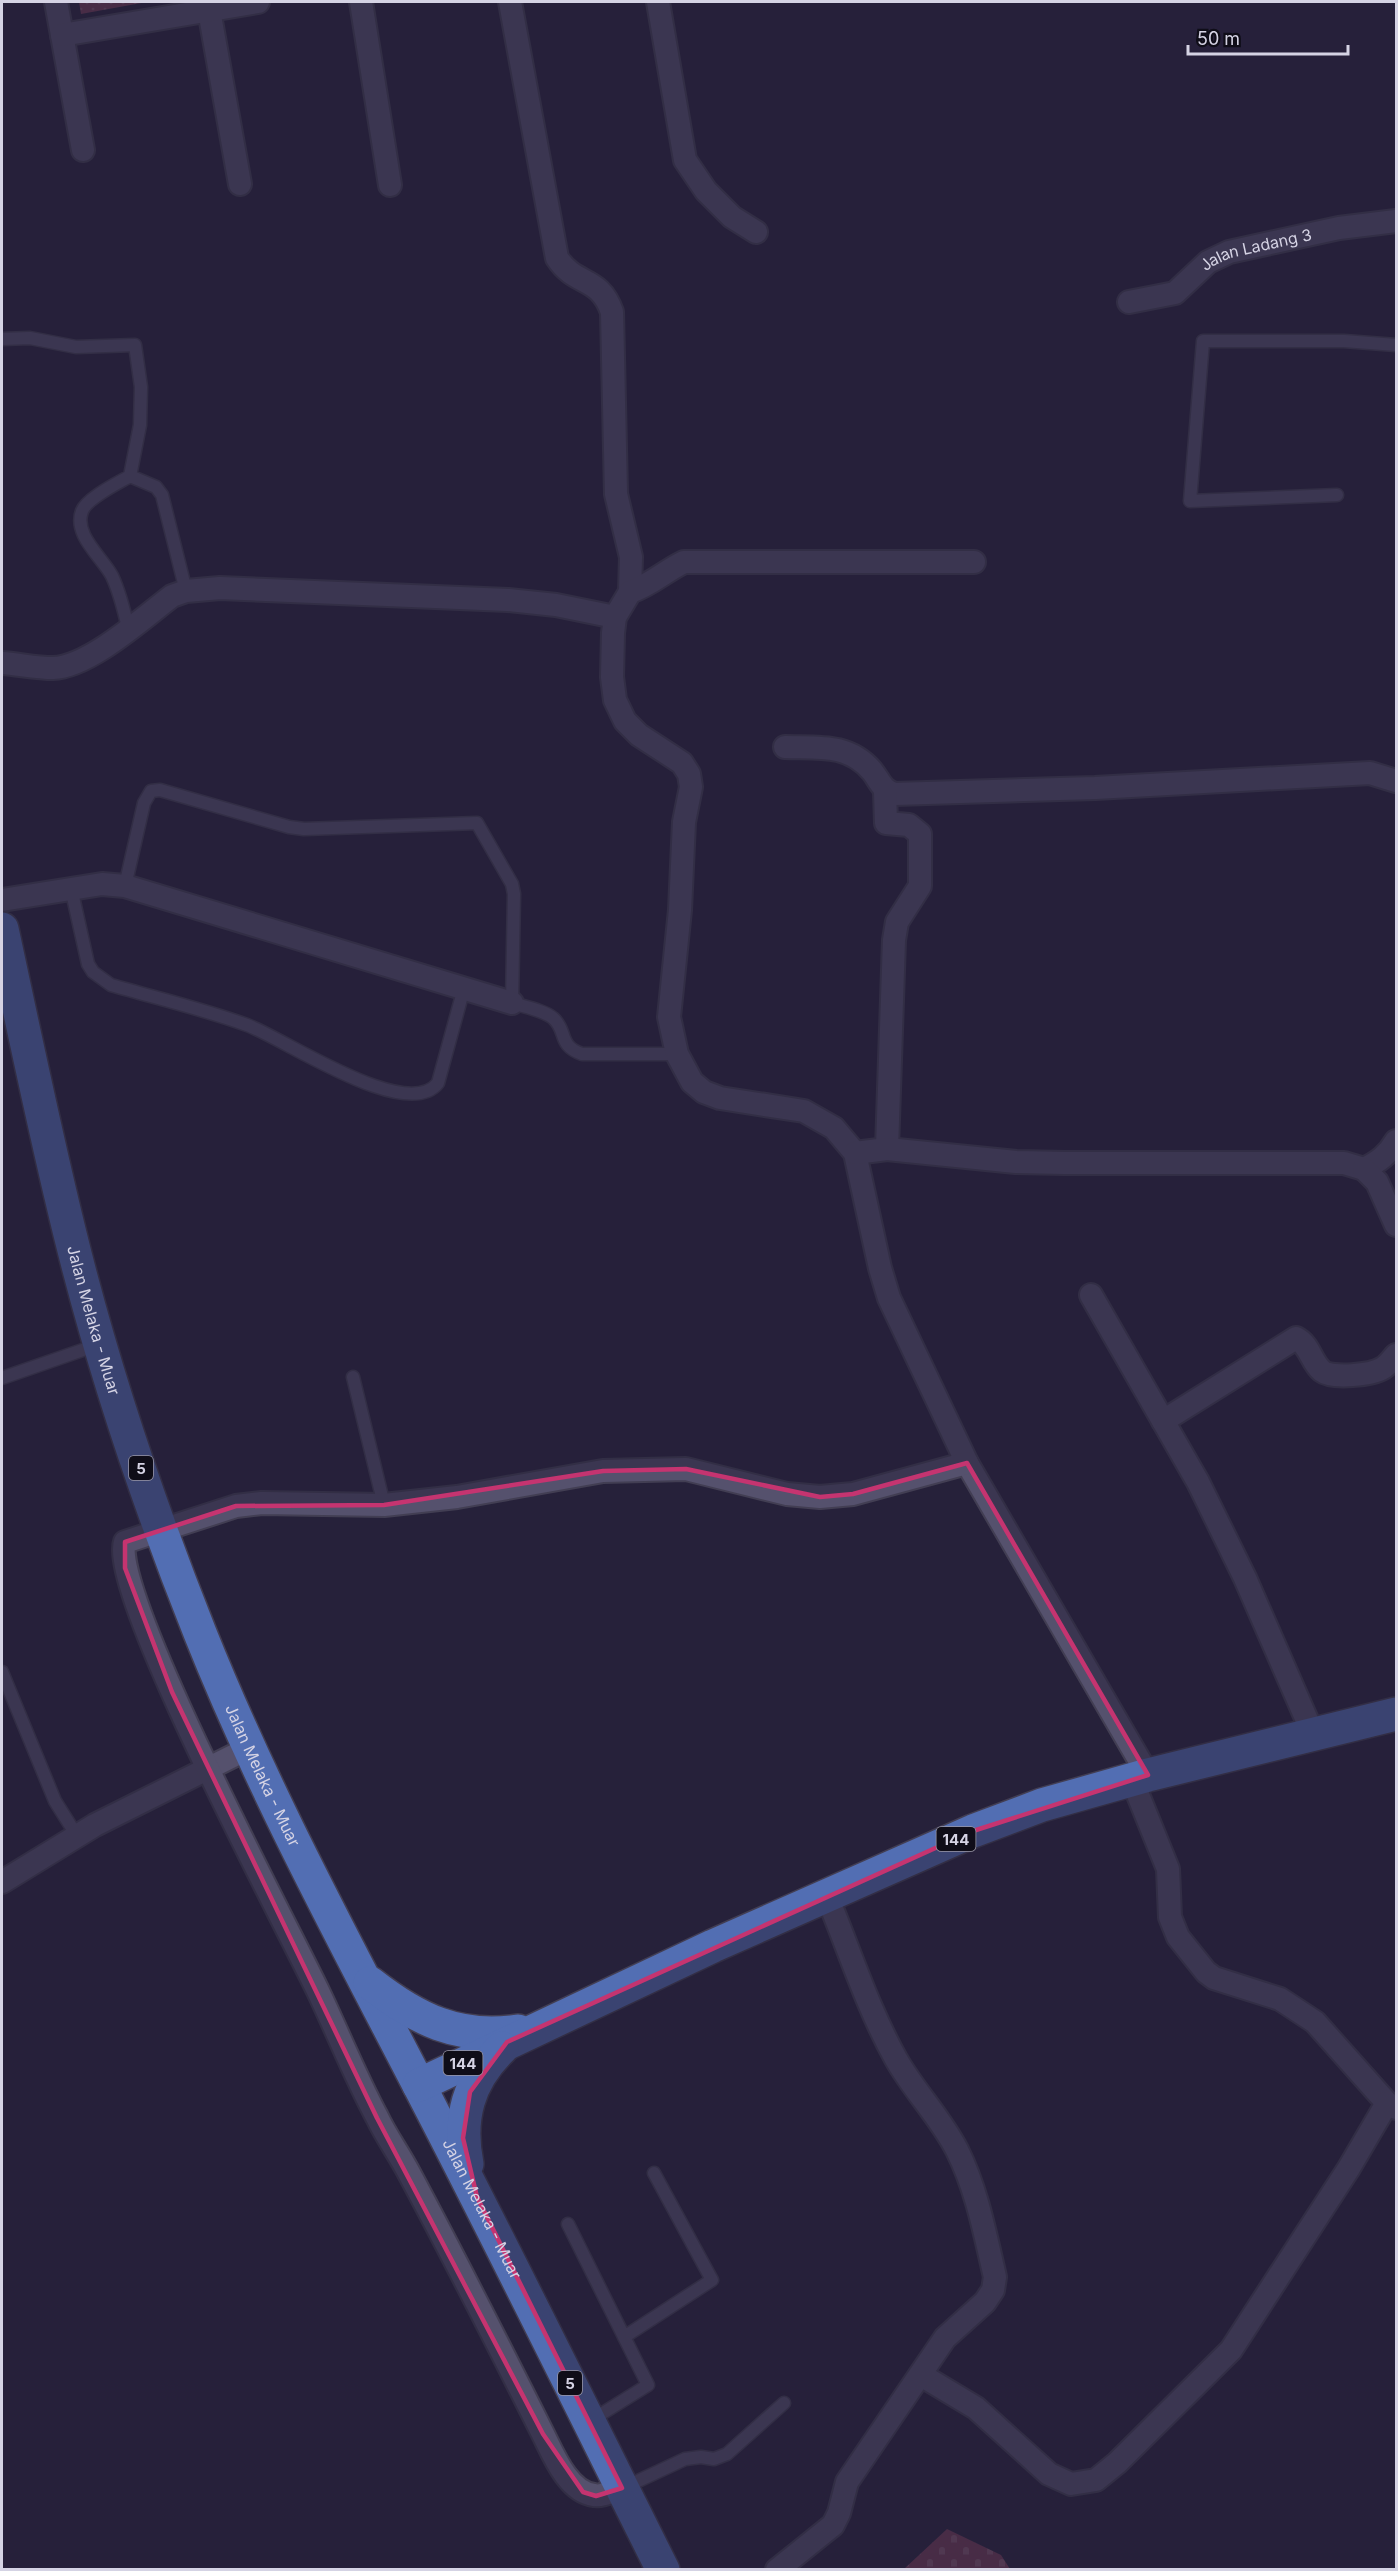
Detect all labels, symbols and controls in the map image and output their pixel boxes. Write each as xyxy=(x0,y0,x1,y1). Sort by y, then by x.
scale bar xyxy=(1188,18,1348,56)
text: 50 m xyxy=(1197,28,1240,49)
street label: Jalan Ladang 3 xyxy=(1195,224,1313,275)
street label: Jalan Melaka - Muar xyxy=(63,1243,125,1398)
road number: 5 xyxy=(129,1456,153,1480)
street label: Jalan Melaka - Muar xyxy=(221,1701,305,1850)
road number: 144 xyxy=(936,1827,976,1851)
road number: 144 xyxy=(444,2051,482,2075)
street label: Jalan Melaka - Muar xyxy=(438,2135,526,2282)
road number: 5 xyxy=(558,2371,582,2395)

